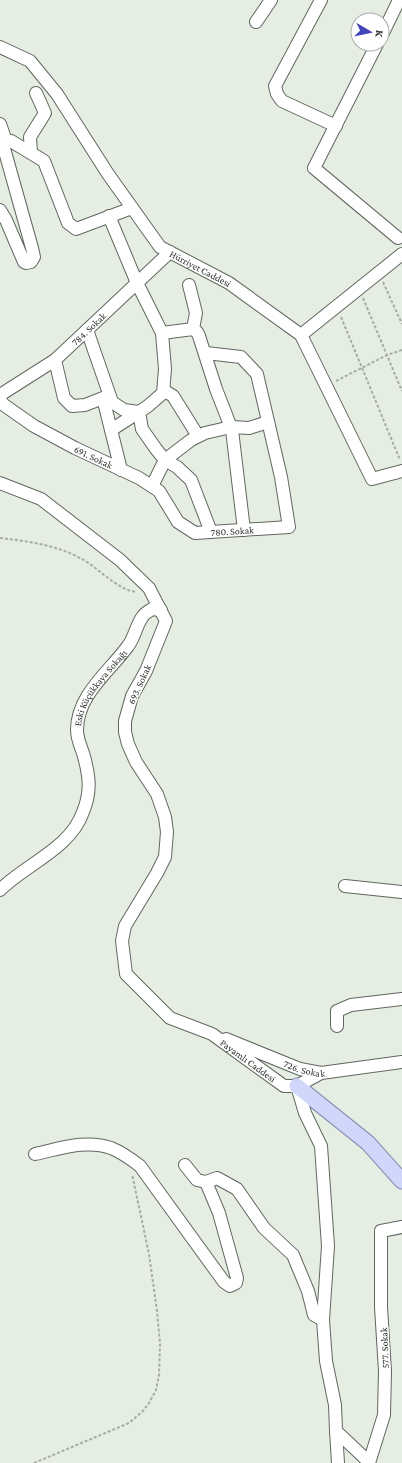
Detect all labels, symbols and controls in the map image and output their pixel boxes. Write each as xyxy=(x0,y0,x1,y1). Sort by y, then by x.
north arrow xyxy=(350,12,390,52)
text: K xyxy=(373,29,386,39)
street label: Hürriyet Caddesi xyxy=(168,248,234,289)
street label: 784. Sokak xyxy=(69,310,108,348)
street label: 691. Sokak xyxy=(72,443,115,471)
street label: 780. Sokak xyxy=(210,524,254,538)
street label: Eski Küçükkaya Sokağı xyxy=(72,647,129,727)
street label: 693. Sokak xyxy=(126,662,153,706)
street label: Payamlı Caddesi xyxy=(218,1037,278,1085)
street label: 726. Sokak xyxy=(282,1058,326,1079)
street label: 577. Sokak xyxy=(378,1327,391,1369)

